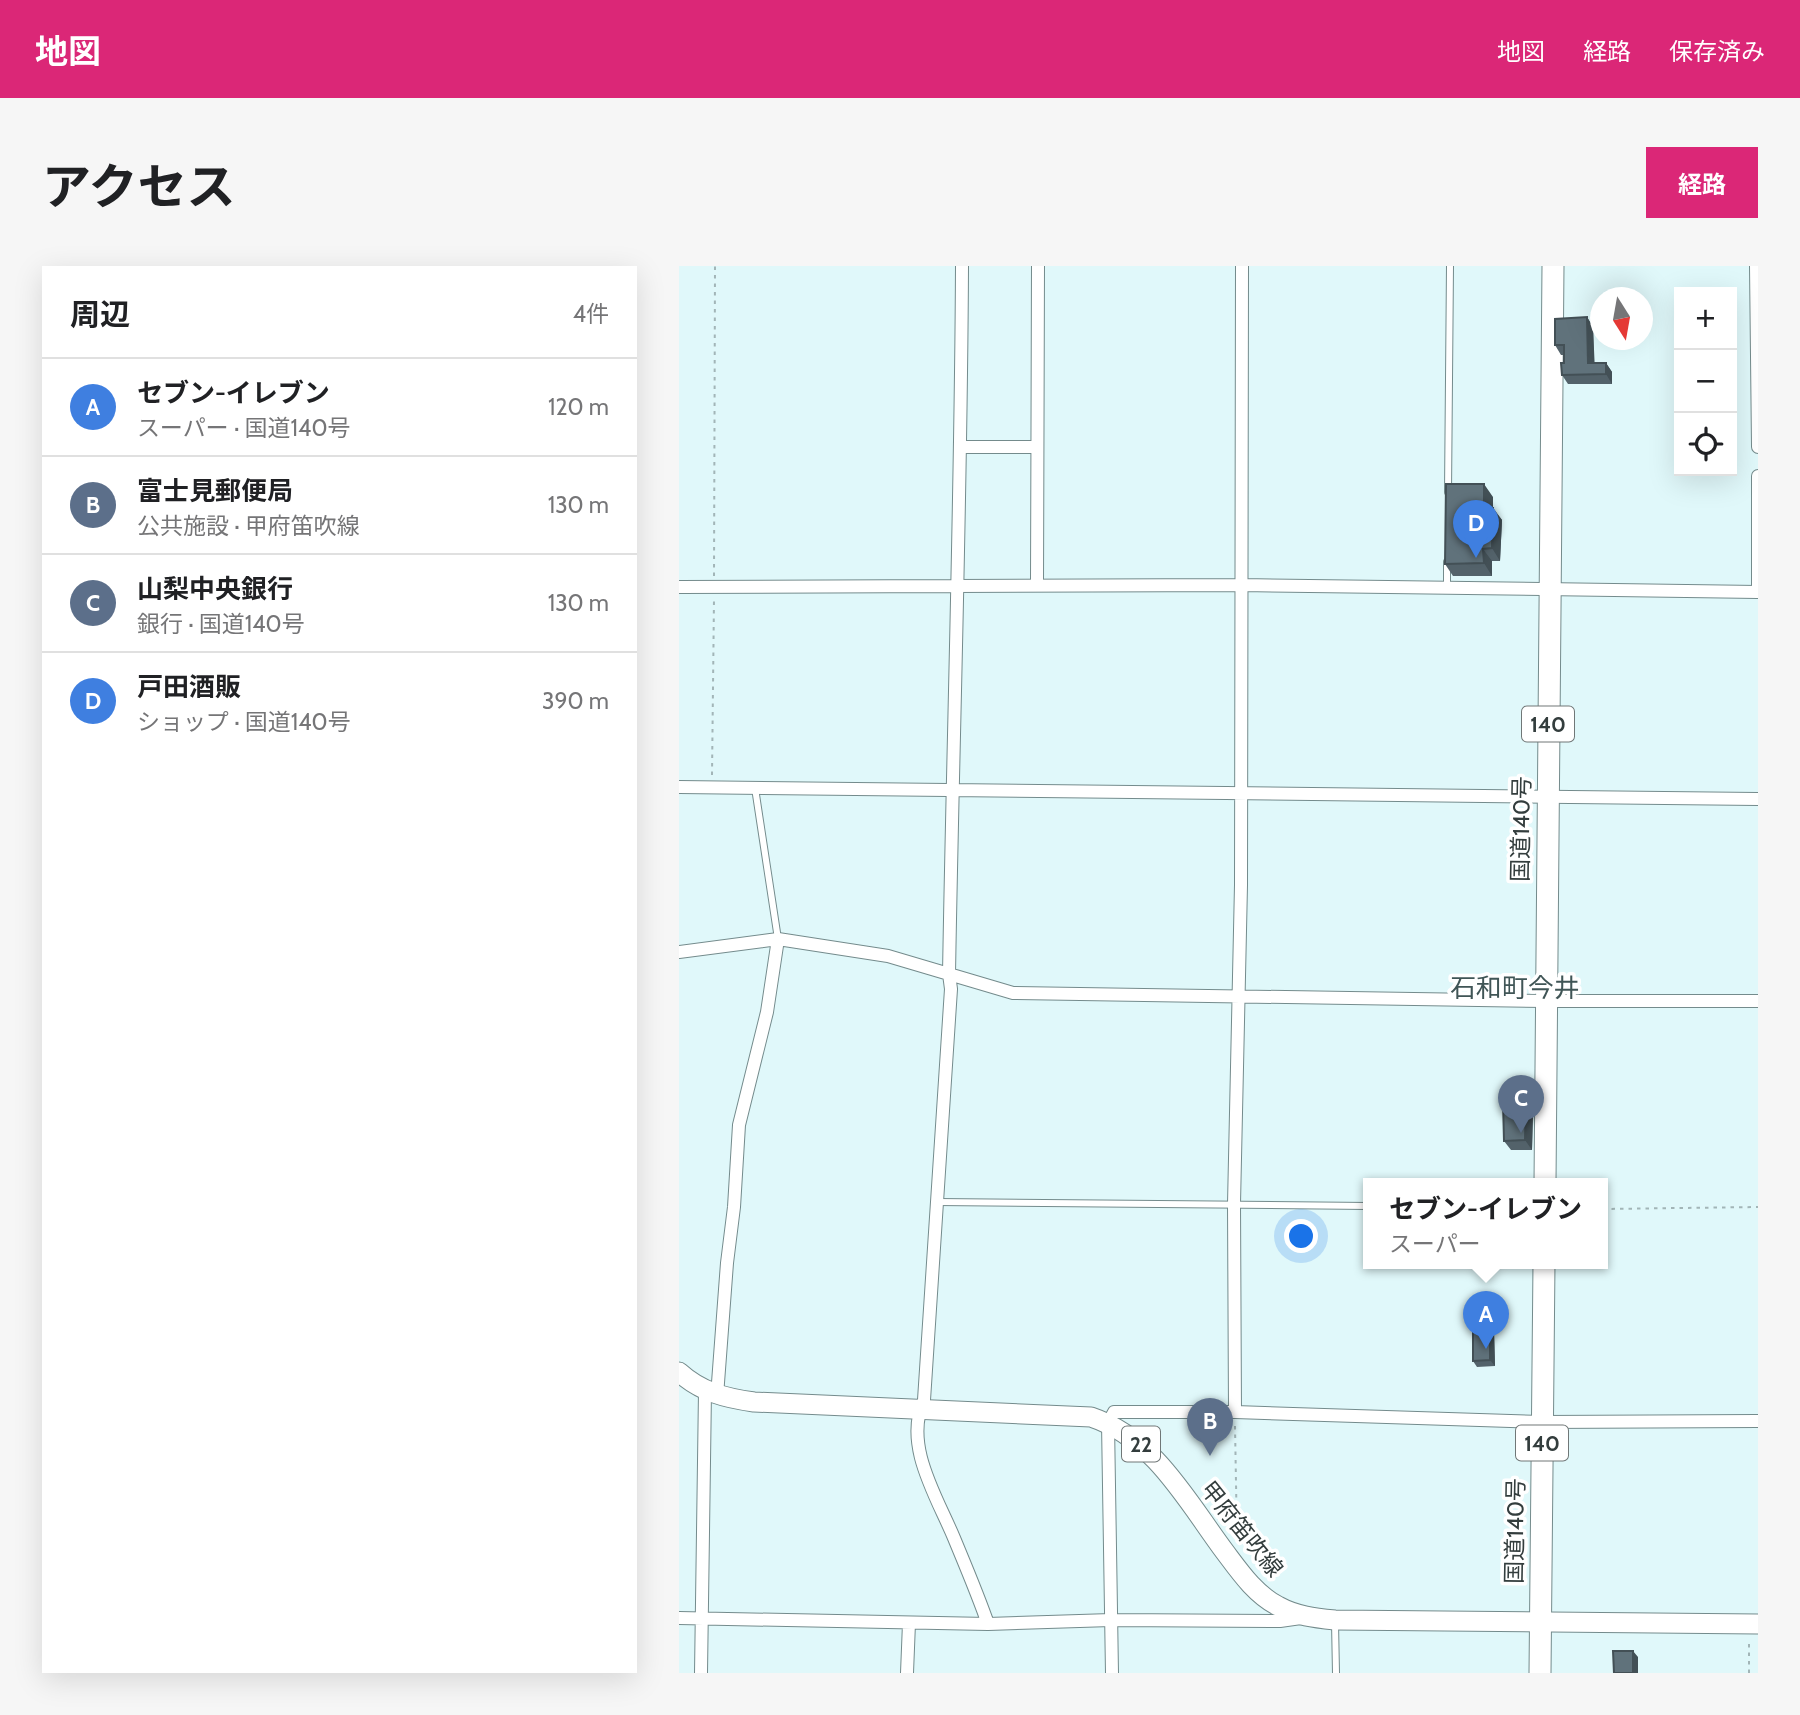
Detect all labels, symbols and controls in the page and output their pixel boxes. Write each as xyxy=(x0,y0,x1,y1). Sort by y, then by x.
text: 地図 xyxy=(35,31,101,71)
text: 地図 xyxy=(1497,37,1545,66)
text: 経路 xyxy=(1583,37,1631,66)
text: 保存済み xyxy=(1669,37,1765,66)
button: 経路 xyxy=(1646,147,1758,218)
text: アクセス xyxy=(42,157,236,216)
north arrow xyxy=(1590,287,1653,350)
map controls xyxy=(1674,287,1737,476)
button: + xyxy=(1674,287,1737,350)
text: 周辺 xyxy=(70,296,130,333)
text: 4件 xyxy=(573,300,609,328)
button: − xyxy=(1674,350,1737,413)
text: セブン-イレブン xyxy=(137,377,330,409)
text: A xyxy=(86,393,100,421)
text: 120 m xyxy=(548,393,609,421)
button: locate xyxy=(1674,413,1737,476)
text: スーパー · 国道140号 xyxy=(137,414,350,442)
text: 富士見郵便局 xyxy=(137,475,293,507)
text: B xyxy=(86,491,100,519)
text: 130 m xyxy=(548,491,609,519)
pin: D xyxy=(1453,500,1499,558)
text: 公共施設 · 甲府笛吹線 xyxy=(137,512,360,540)
text: 山梨中央銀行 xyxy=(137,573,293,605)
text: C xyxy=(86,589,100,617)
text: 130 m xyxy=(548,589,609,617)
text: 銀行 · 国道140号 xyxy=(137,610,305,638)
text: 戸田酒販 xyxy=(137,671,241,703)
text: D xyxy=(85,687,101,715)
text: 390 m xyxy=(542,687,609,715)
road number: 140 xyxy=(1522,706,1574,742)
text: ショップ · 国道140号 xyxy=(137,708,351,736)
street label: 国道140号 xyxy=(1506,776,1536,882)
district label: 石和町今井 xyxy=(1450,972,1580,1004)
pin: C xyxy=(1498,1075,1544,1133)
popup xyxy=(1363,1178,1608,1269)
text: セブン-イレブン xyxy=(1389,1193,1582,1225)
your location xyxy=(1284,1219,1318,1253)
text: スーパー xyxy=(1389,1230,1481,1258)
pin: A xyxy=(1463,1291,1509,1349)
pin: B xyxy=(1187,1398,1233,1456)
road number: 22 xyxy=(1122,1426,1160,1462)
road number: 140 xyxy=(1516,1426,1568,1460)
street label: 甲府笛吹線 xyxy=(1195,1476,1289,1582)
street label: 国道140号 xyxy=(1500,1478,1530,1584)

